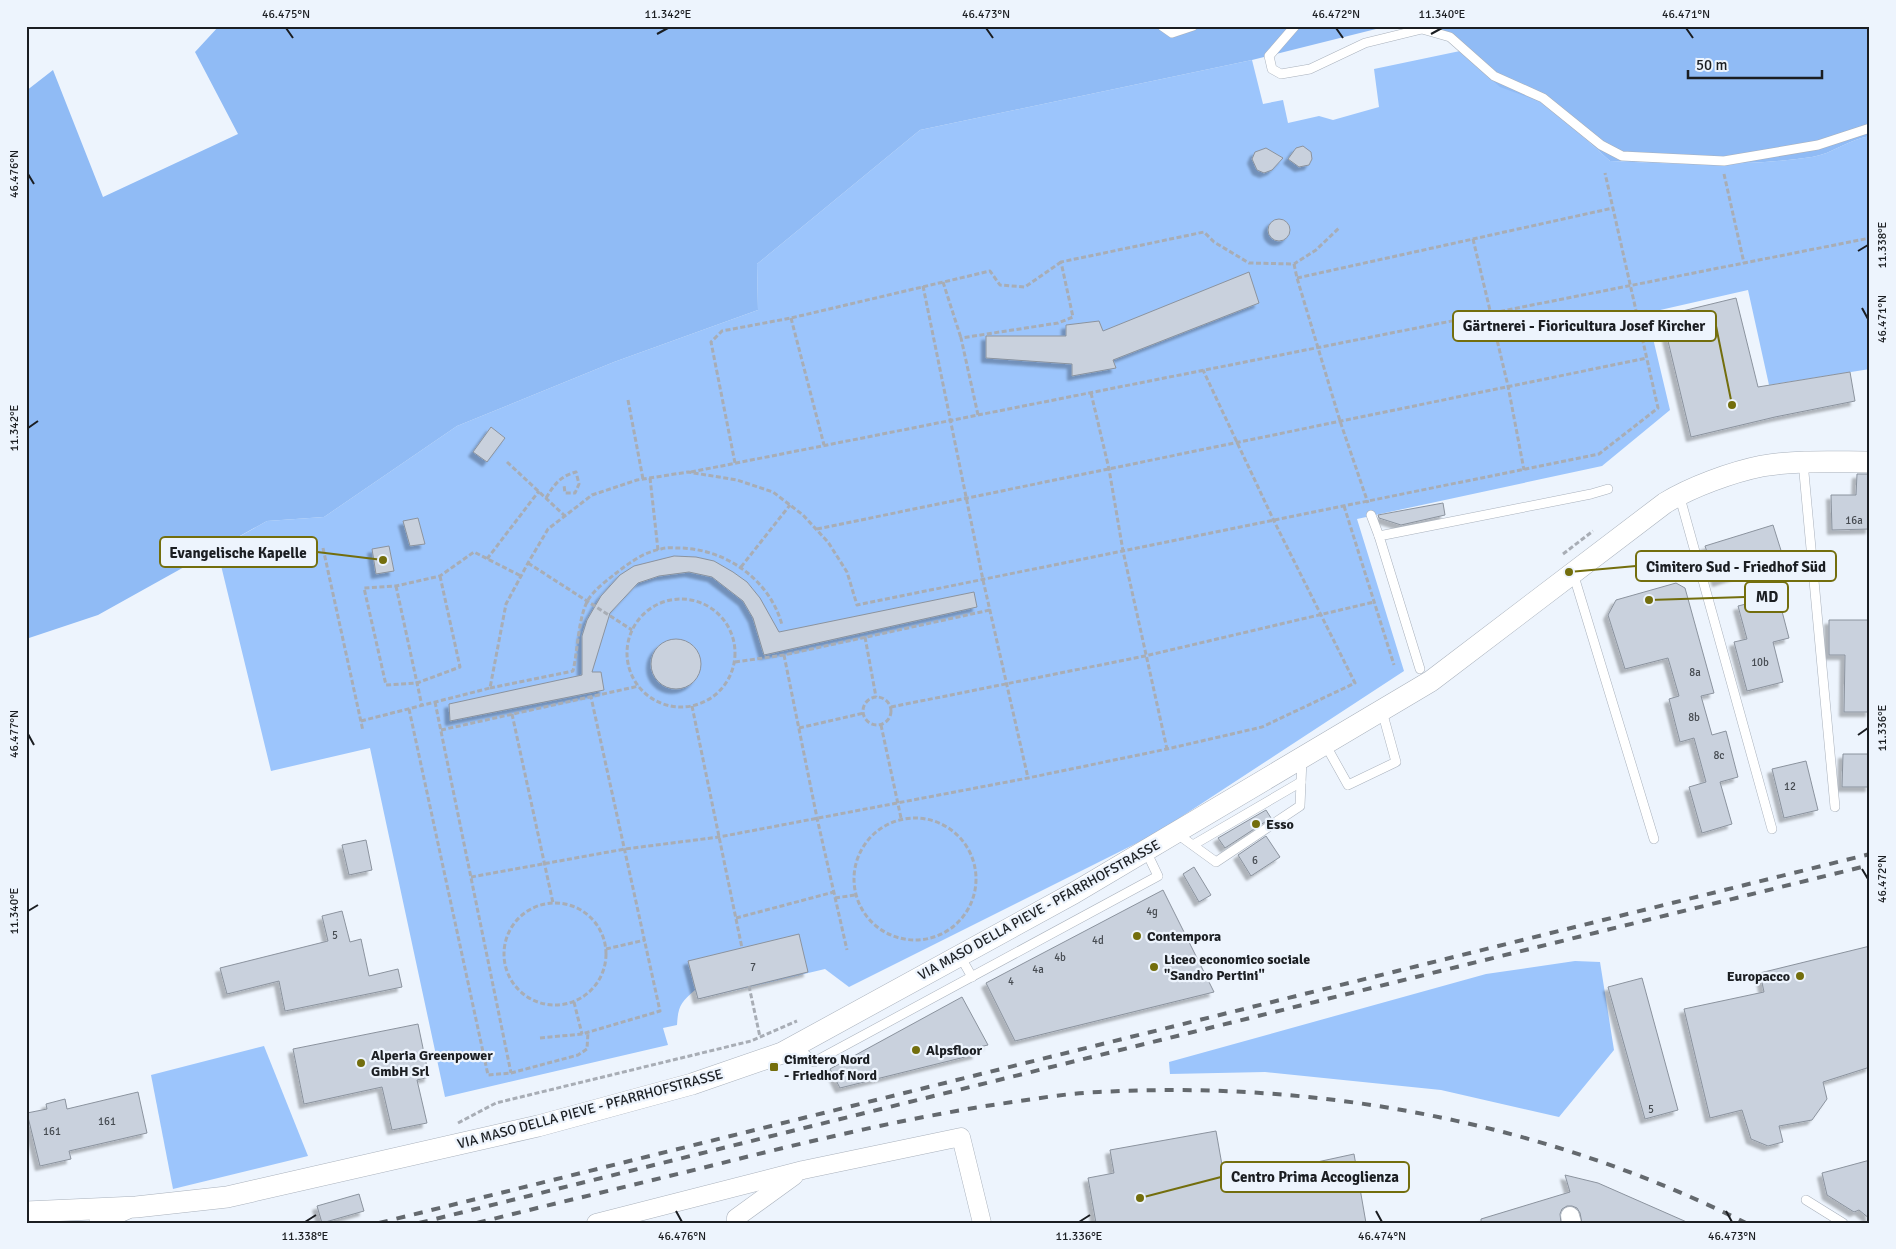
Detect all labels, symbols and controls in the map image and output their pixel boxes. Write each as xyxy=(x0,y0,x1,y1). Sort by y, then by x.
text: 46.475°N xyxy=(262,7,310,22)
text: 11.342°E xyxy=(645,7,692,22)
text: 46.473°N xyxy=(962,7,1010,22)
text: 46.472°N xyxy=(1312,7,1360,22)
text: 11.340°E xyxy=(1419,7,1466,22)
text: 46.471°N xyxy=(1662,7,1710,22)
scale bar xyxy=(1688,48,1822,80)
text: 50 m xyxy=(1696,56,1727,74)
text: 46.476°N xyxy=(7,150,22,198)
text: 11.338°E xyxy=(1875,221,1890,268)
text: 46.471°N xyxy=(1875,295,1890,343)
callout: Gärtnerei - Fioricultura Josef Kircher xyxy=(1453,311,1716,341)
text: Gärtnerei - Fioricultura Josef Kircher xyxy=(1463,317,1705,335)
text: 11.342°E xyxy=(7,404,22,451)
house number: 16a xyxy=(1845,514,1863,527)
callout: Evangelische Kapelle xyxy=(160,537,317,567)
text: Evangelische Kapelle xyxy=(169,544,307,562)
callout: Cimitero Sud - Friedhof Süd xyxy=(1636,551,1836,581)
text: Cimitero Sud - Friedhof Süd xyxy=(1646,558,1826,576)
callout: MD xyxy=(1745,582,1788,612)
text: MD xyxy=(1756,588,1778,606)
house number: 10b xyxy=(1751,656,1769,669)
house number: 8a xyxy=(1689,666,1701,679)
text: 11.336°E xyxy=(1875,704,1890,751)
text: 46.477°N xyxy=(7,710,22,758)
house number: 8b xyxy=(1688,711,1700,724)
house number: 8c xyxy=(1713,749,1725,762)
house number: 12 xyxy=(1784,780,1796,793)
place label: Esso xyxy=(1266,816,1294,833)
marker: Esso xyxy=(1250,818,1262,830)
street label: VIA MASO DELLA PIEVE - PFARRHOFSTRASSE xyxy=(915,836,1163,984)
house number: 6 xyxy=(1252,854,1258,867)
text: 46.472°N xyxy=(1875,855,1890,903)
text: 11.340°E xyxy=(7,887,22,934)
house number: 4g xyxy=(1146,905,1158,918)
place label: Contempora xyxy=(1147,928,1221,945)
house number: 5 xyxy=(332,929,338,942)
marker: Contempora xyxy=(1131,930,1143,942)
house number: 4d xyxy=(1092,934,1104,947)
house number: 4b xyxy=(1054,951,1066,964)
place label: Liceo economico sociale "Sandro Pertini" xyxy=(1164,951,1310,984)
house number: 7 xyxy=(750,961,756,974)
marker: Liceo economico sociale "Sandro Pertini" xyxy=(1148,961,1160,973)
house number: 4a xyxy=(1032,963,1044,976)
place label: Europacco xyxy=(1727,968,1790,985)
marker: Europacco xyxy=(1794,970,1806,982)
house number: 4 xyxy=(1008,975,1014,988)
place label: Alpsfloor xyxy=(926,1042,982,1059)
marker: Alpsfloor xyxy=(910,1044,922,1056)
place label: Alperia Greenpower GmbH Srl xyxy=(371,1047,493,1080)
place label: Cimitero Nord - Friedhof Nord xyxy=(784,1051,877,1084)
marker: Alperia Greenpower GmbH Srl xyxy=(355,1057,367,1069)
marker: Cimitero Nord - Friedhof Nord xyxy=(768,1061,780,1073)
street label: VIA MASO DELLA PIEVE - PFARRHOFSTRASSE xyxy=(455,1065,725,1153)
house number: 5 xyxy=(1648,1103,1654,1116)
house number: 161 xyxy=(98,1115,116,1128)
house number: 161 xyxy=(43,1125,61,1138)
callout: Centro Prima Accoglienza xyxy=(1221,1162,1409,1192)
text: Centro Prima Accoglienza xyxy=(1231,1168,1399,1186)
text: 11.338°E xyxy=(282,1229,329,1244)
text: 46.476°N xyxy=(658,1229,706,1244)
text: 11.336°E xyxy=(1056,1229,1103,1244)
text: 46.474°N xyxy=(1358,1229,1406,1244)
text: 46.473°N xyxy=(1708,1229,1756,1244)

